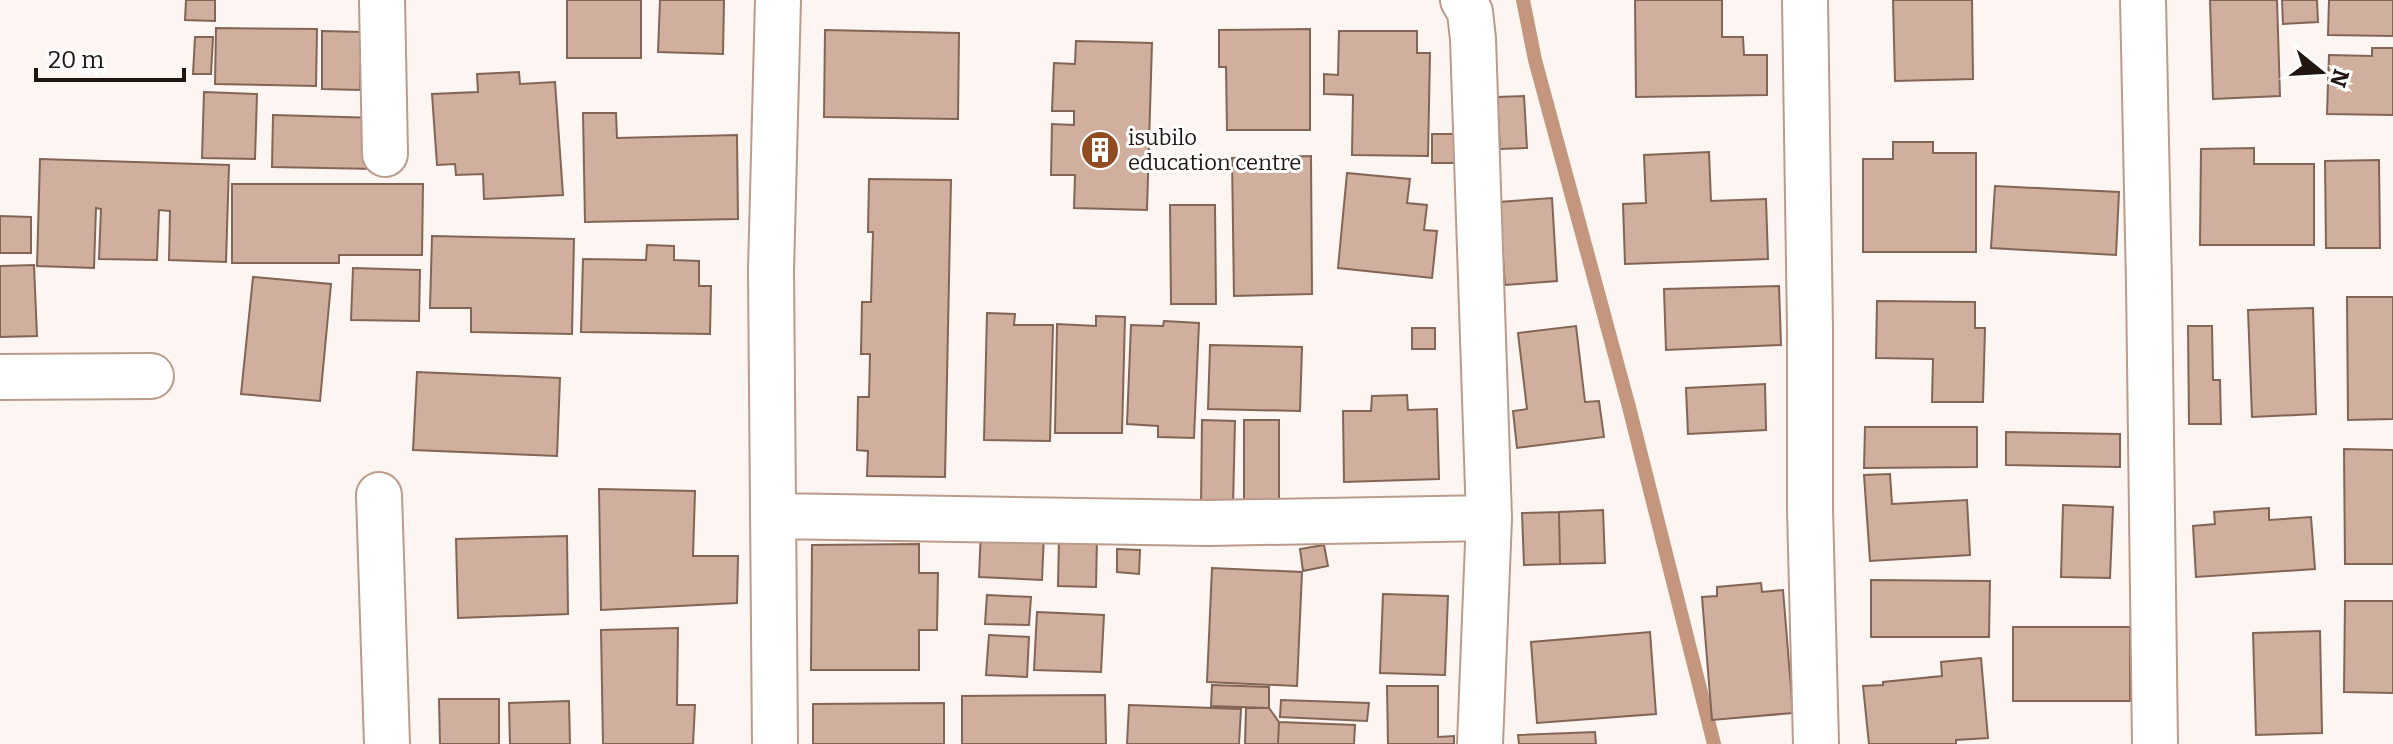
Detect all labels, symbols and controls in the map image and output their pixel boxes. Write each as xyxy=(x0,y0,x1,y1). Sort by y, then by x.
scale bar xyxy=(36,32,184,82)
north arrow xyxy=(2281,32,2361,112)
text: 20 m xyxy=(48,46,104,74)
text: N xyxy=(2324,66,2355,90)
place label: isubilo education centre xyxy=(1128,124,1301,176)
building icon: isubilo education centre xyxy=(1079,129,1121,171)

